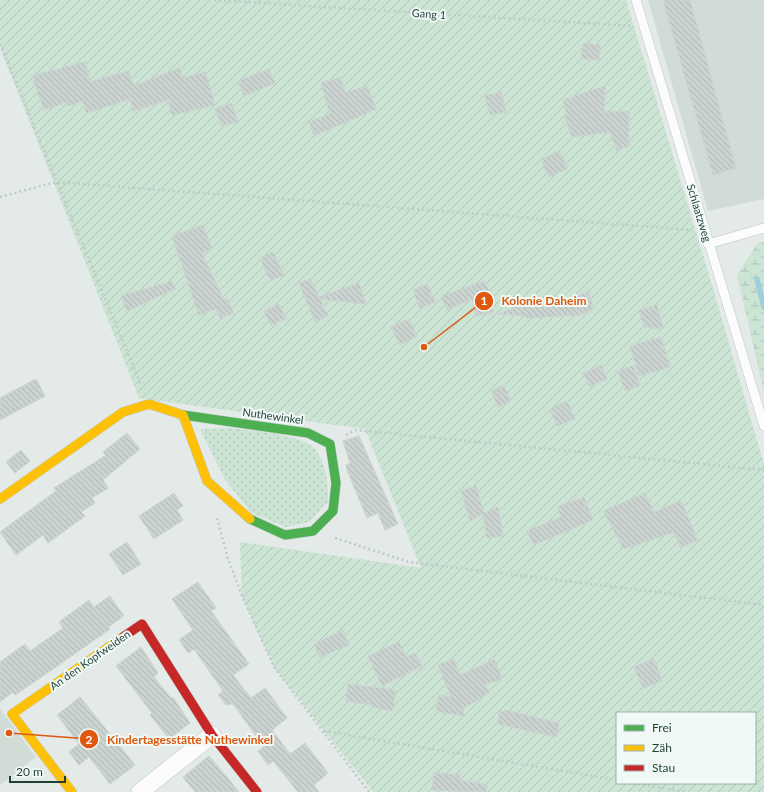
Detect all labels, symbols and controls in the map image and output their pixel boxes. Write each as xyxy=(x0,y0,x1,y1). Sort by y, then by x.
street label: Gang 1 xyxy=(411,6,447,21)
street label: Schlaatzweg xyxy=(685,182,715,244)
callout: Kolonie Daheim xyxy=(474,289,595,313)
text: 1 xyxy=(481,293,488,308)
text: Kolonie Daheim xyxy=(501,293,587,308)
street label: Nuthewinkel xyxy=(242,405,304,426)
street label: An den Kopfweiden xyxy=(47,627,133,692)
legend xyxy=(616,712,756,784)
text: Frei xyxy=(652,720,672,735)
callout: Kindertagesstätte Nuthewinkel xyxy=(79,727,281,751)
text: 2 xyxy=(86,732,93,747)
text: Kindertagesstätte Nuthewinkel xyxy=(107,732,273,747)
text: Zäh xyxy=(652,740,672,755)
scale bar xyxy=(10,758,65,784)
text: Stau xyxy=(652,760,675,775)
text: 20 m xyxy=(16,764,43,779)

